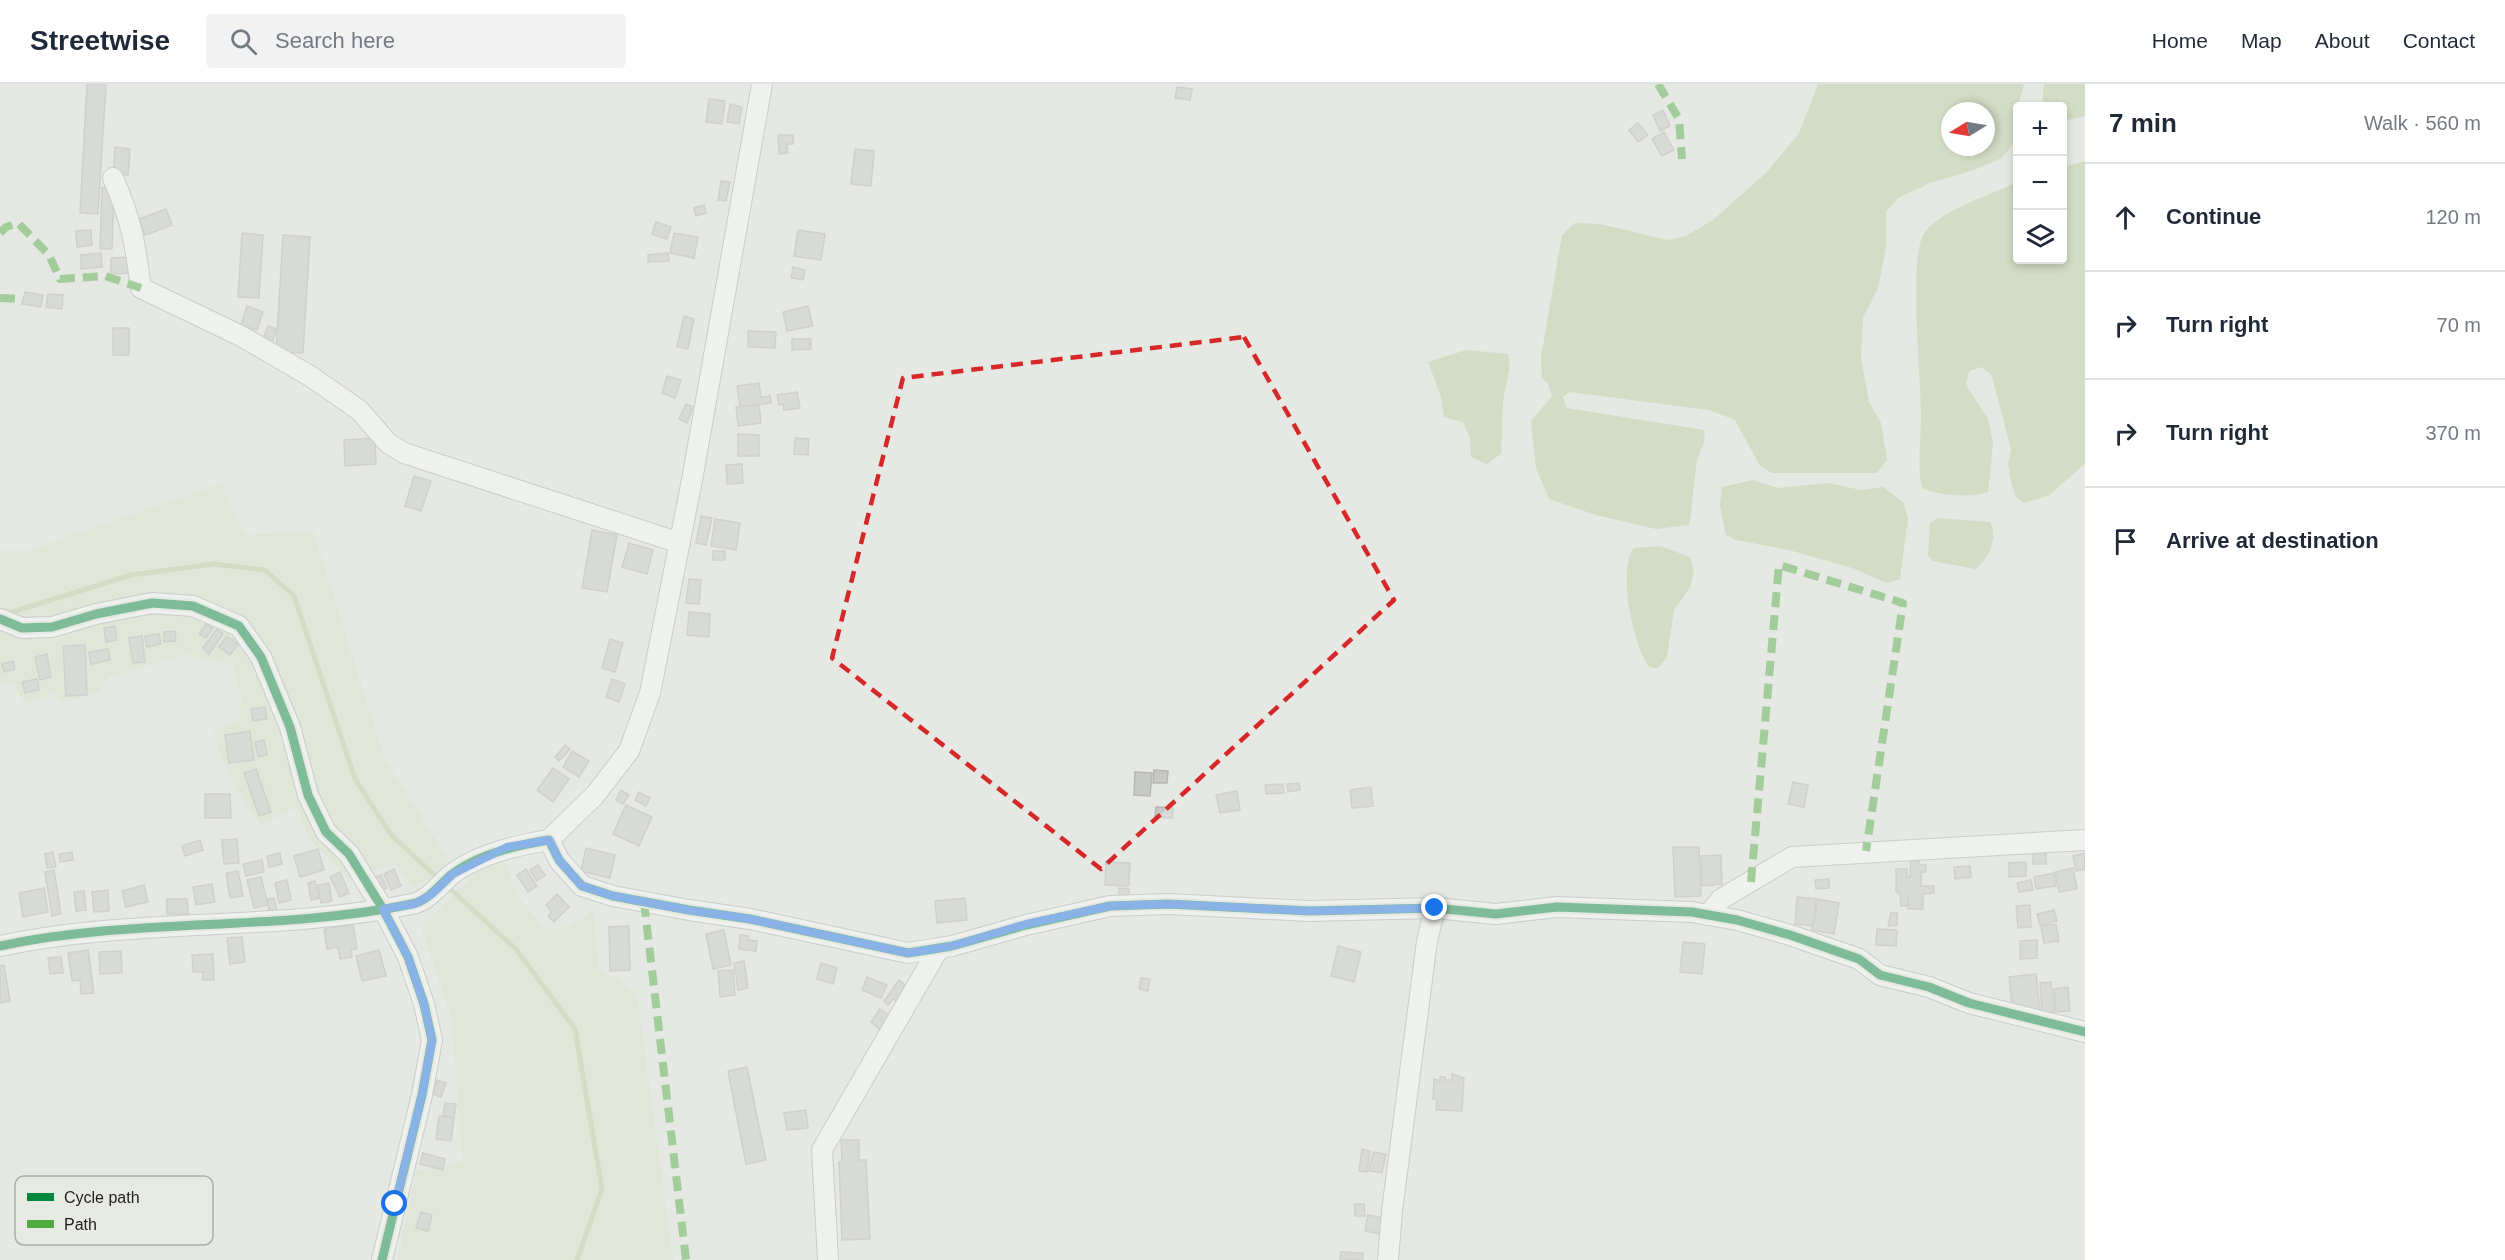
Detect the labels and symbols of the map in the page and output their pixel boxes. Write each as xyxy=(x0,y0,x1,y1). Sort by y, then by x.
north arrow xyxy=(1941,102,1995,156)
route end xyxy=(1421,894,1447,920)
legend xyxy=(15,1176,213,1245)
text: Cycle path xyxy=(64,1189,140,1206)
route start xyxy=(381,1190,407,1216)
text: Path xyxy=(64,1216,97,1233)

